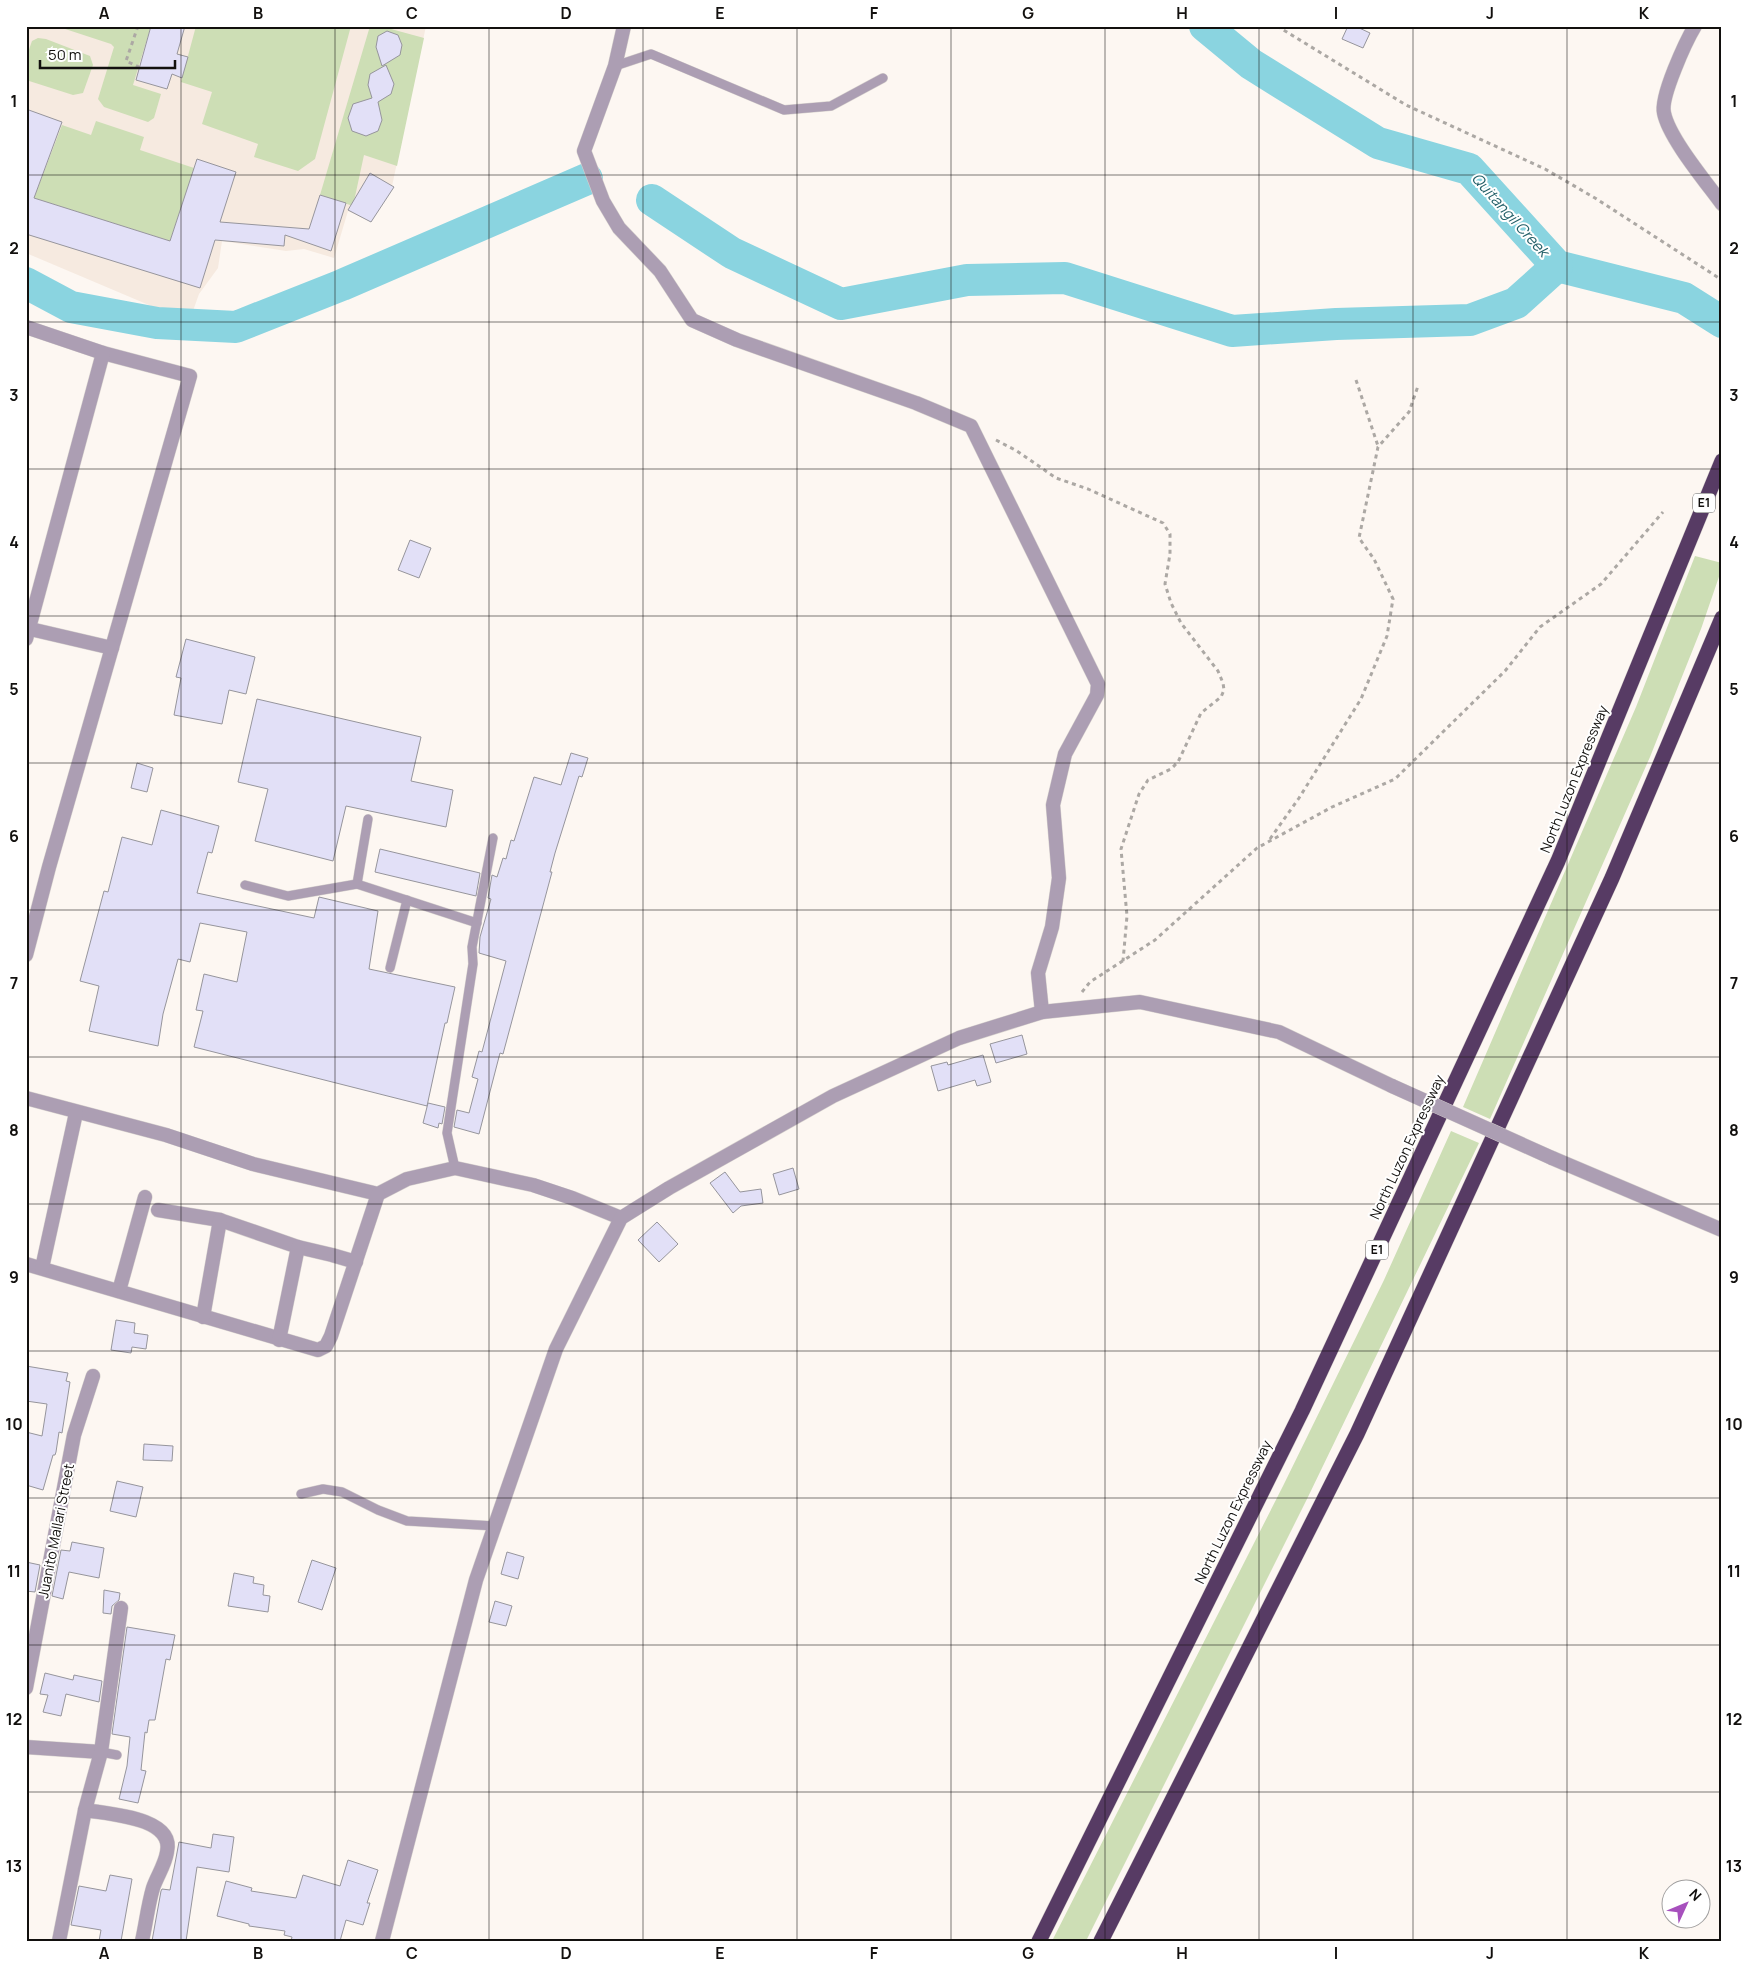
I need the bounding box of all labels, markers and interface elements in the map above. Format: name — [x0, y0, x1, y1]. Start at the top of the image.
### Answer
text: A — [99, 2, 110, 24]
text: B — [253, 2, 263, 24]
text: C — [406, 2, 418, 24]
text: D — [560, 2, 572, 24]
text: E — [715, 2, 725, 24]
text: F — [870, 2, 879, 24]
text: G — [1022, 2, 1034, 24]
text: H — [1176, 2, 1188, 24]
text: I — [1334, 2, 1338, 24]
text: J — [1486, 2, 1494, 24]
text: K — [1639, 2, 1650, 24]
scale bar — [40, 38, 175, 70]
text: 50 m — [48, 44, 82, 65]
text: 1 — [10, 90, 18, 112]
text: 1 — [1730, 90, 1738, 112]
water label: Quitangil Creek — [1467, 168, 1555, 263]
text: 2 — [9, 237, 19, 259]
text: 2 — [1729, 237, 1739, 259]
text: 3 — [9, 384, 19, 406]
text: 3 — [1729, 384, 1739, 406]
road number: E1 — [1693, 493, 1715, 512]
text: 4 — [9, 531, 19, 553]
text: 4 — [1729, 531, 1739, 553]
text: 5 — [9, 678, 19, 700]
text: 5 — [1729, 678, 1739, 700]
street label: North Luzon Expressway — [1535, 702, 1612, 855]
text: 6 — [9, 825, 19, 847]
text: 6 — [1729, 825, 1739, 847]
text: 7 — [10, 972, 18, 994]
text: 7 — [1730, 972, 1738, 994]
street label: North Luzon Expressway — [1365, 1071, 1449, 1222]
text: 8 — [9, 1119, 19, 1141]
text: 8 — [1729, 1119, 1739, 1141]
road number: E1 — [1366, 1240, 1388, 1260]
text: 9 — [9, 1266, 19, 1288]
text: 9 — [1729, 1266, 1739, 1288]
text: 10 — [5, 1413, 23, 1435]
text: 10 — [1725, 1413, 1743, 1435]
street label: North Luzon Expressway — [1189, 1436, 1276, 1587]
street label: Juanito Mallari Street — [33, 1462, 78, 1600]
text: 11 — [7, 1560, 21, 1582]
text: 11 — [1727, 1560, 1741, 1582]
text: 12 — [6, 1708, 22, 1730]
text: 12 — [1726, 1708, 1742, 1730]
text: 13 — [6, 1855, 22, 1877]
text: 13 — [1726, 1855, 1742, 1877]
north arrow — [1660, 1880, 1710, 1930]
text: N — [1685, 1884, 1706, 1905]
text: A — [99, 1942, 110, 1964]
text: B — [253, 1942, 263, 1964]
text: C — [406, 1942, 418, 1964]
text: D — [560, 1942, 572, 1964]
text: E — [715, 1942, 725, 1964]
text: F — [870, 1942, 879, 1964]
text: G — [1022, 1942, 1034, 1964]
text: H — [1176, 1942, 1188, 1964]
text: I — [1334, 1942, 1338, 1964]
text: J — [1486, 1942, 1494, 1964]
text: K — [1639, 1942, 1650, 1964]

